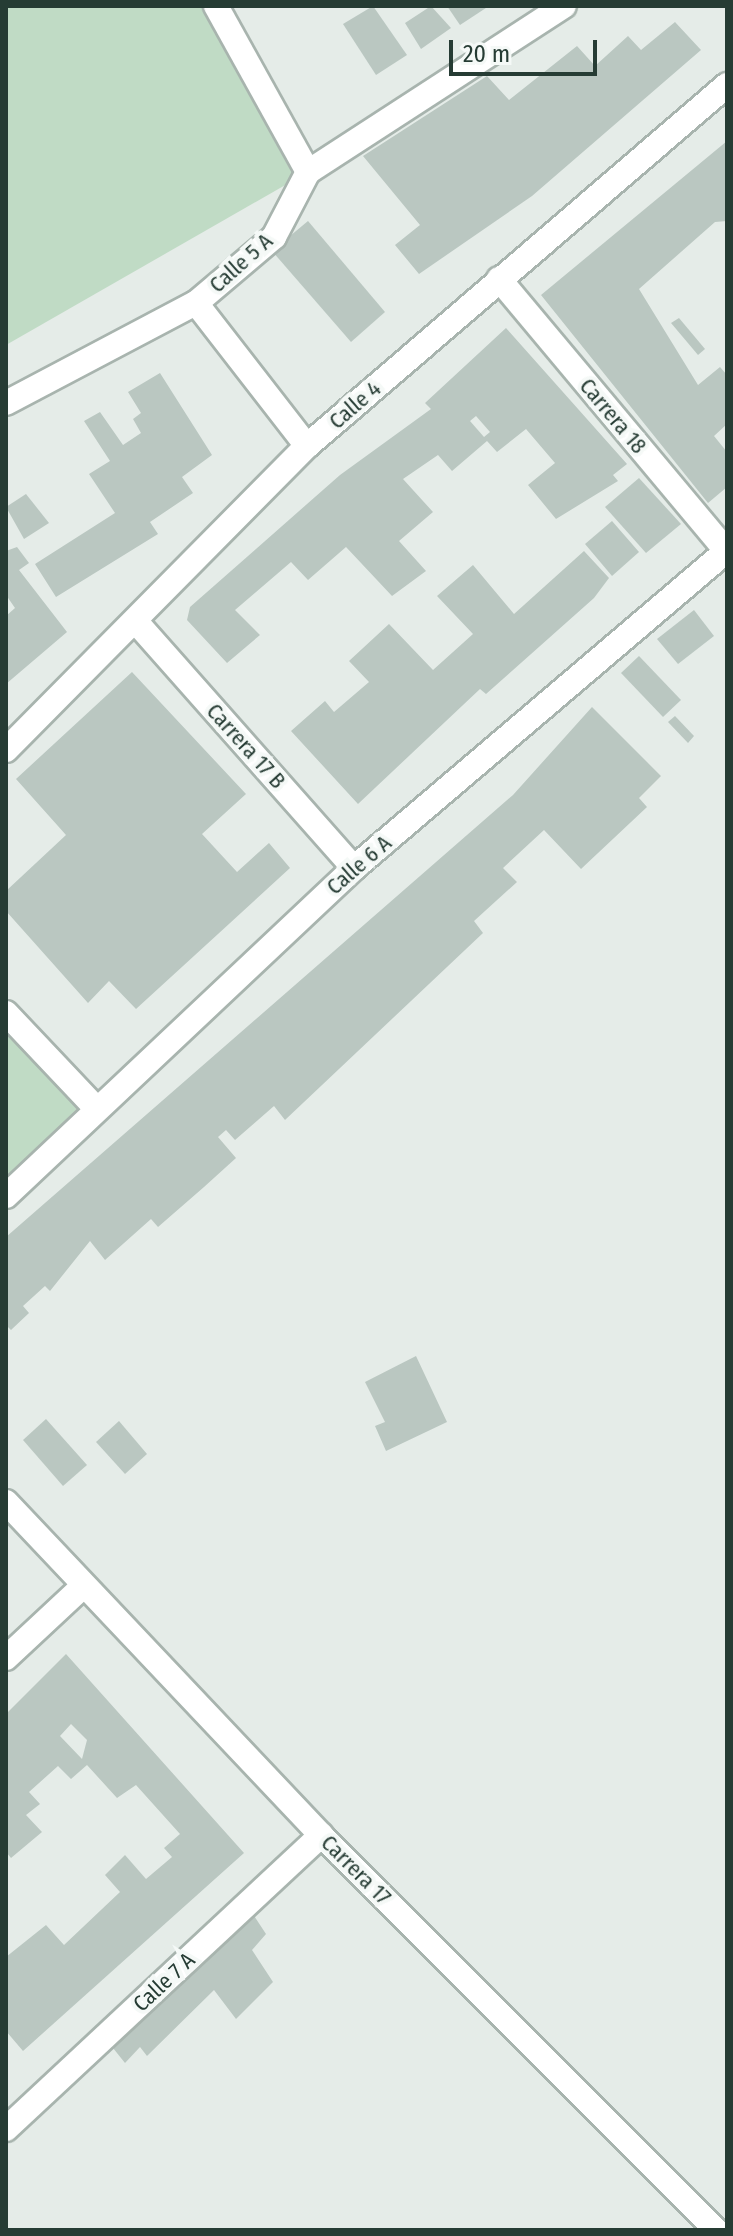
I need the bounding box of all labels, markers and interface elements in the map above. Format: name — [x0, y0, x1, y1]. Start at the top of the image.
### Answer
scale bar — [453, 24, 601, 74]
text: 20 m — [463, 40, 510, 68]
street label: Calle 5 A — [204, 228, 278, 298]
street label: Carrera 18 — [574, 373, 652, 459]
street label: Calle 4 — [324, 375, 386, 435]
street label: Carrera 17 B — [201, 698, 291, 794]
street label: Calle 6 A — [321, 830, 397, 900]
street label: Carrera 17 — [316, 1830, 396, 1910]
street label: Calle 7 A — [128, 1947, 200, 2017]

